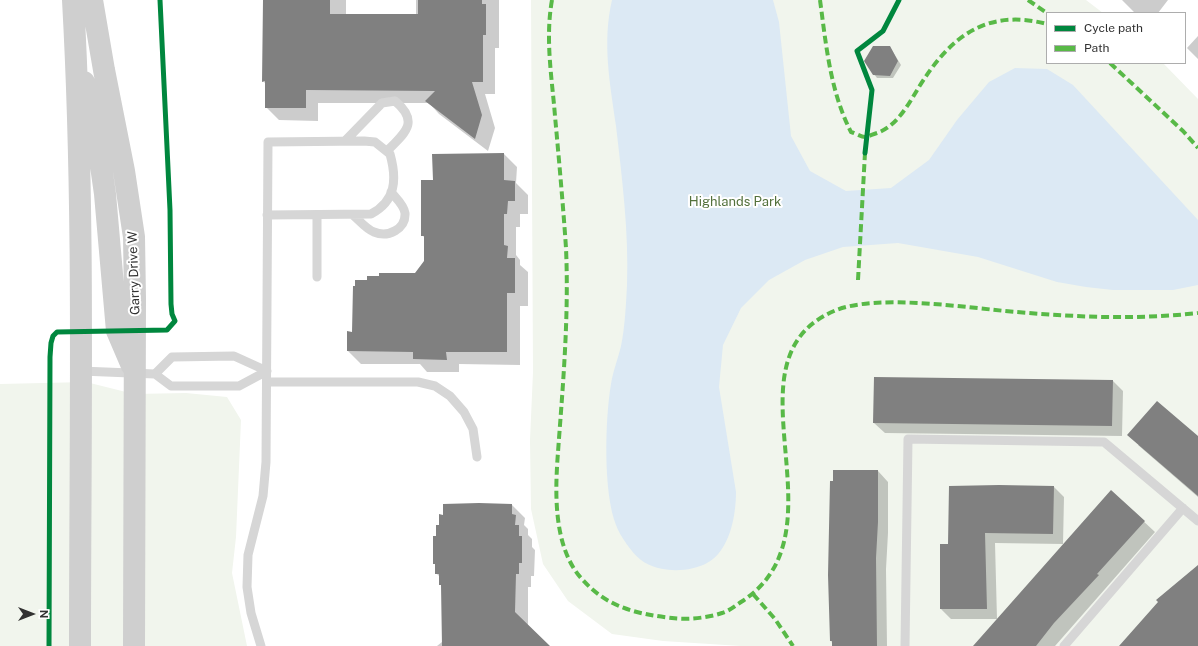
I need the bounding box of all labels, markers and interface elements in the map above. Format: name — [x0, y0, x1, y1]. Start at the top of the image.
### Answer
legend — [1046, 12, 1186, 64]
text: Cycle path — [1084, 21, 1143, 35]
text: Path — [1084, 41, 1110, 55]
park label: Highlands Park — [689, 194, 781, 210]
street label: Garry Drive W — [125, 231, 143, 315]
north arrow — [12, 594, 52, 634]
text: N — [38, 610, 50, 618]

